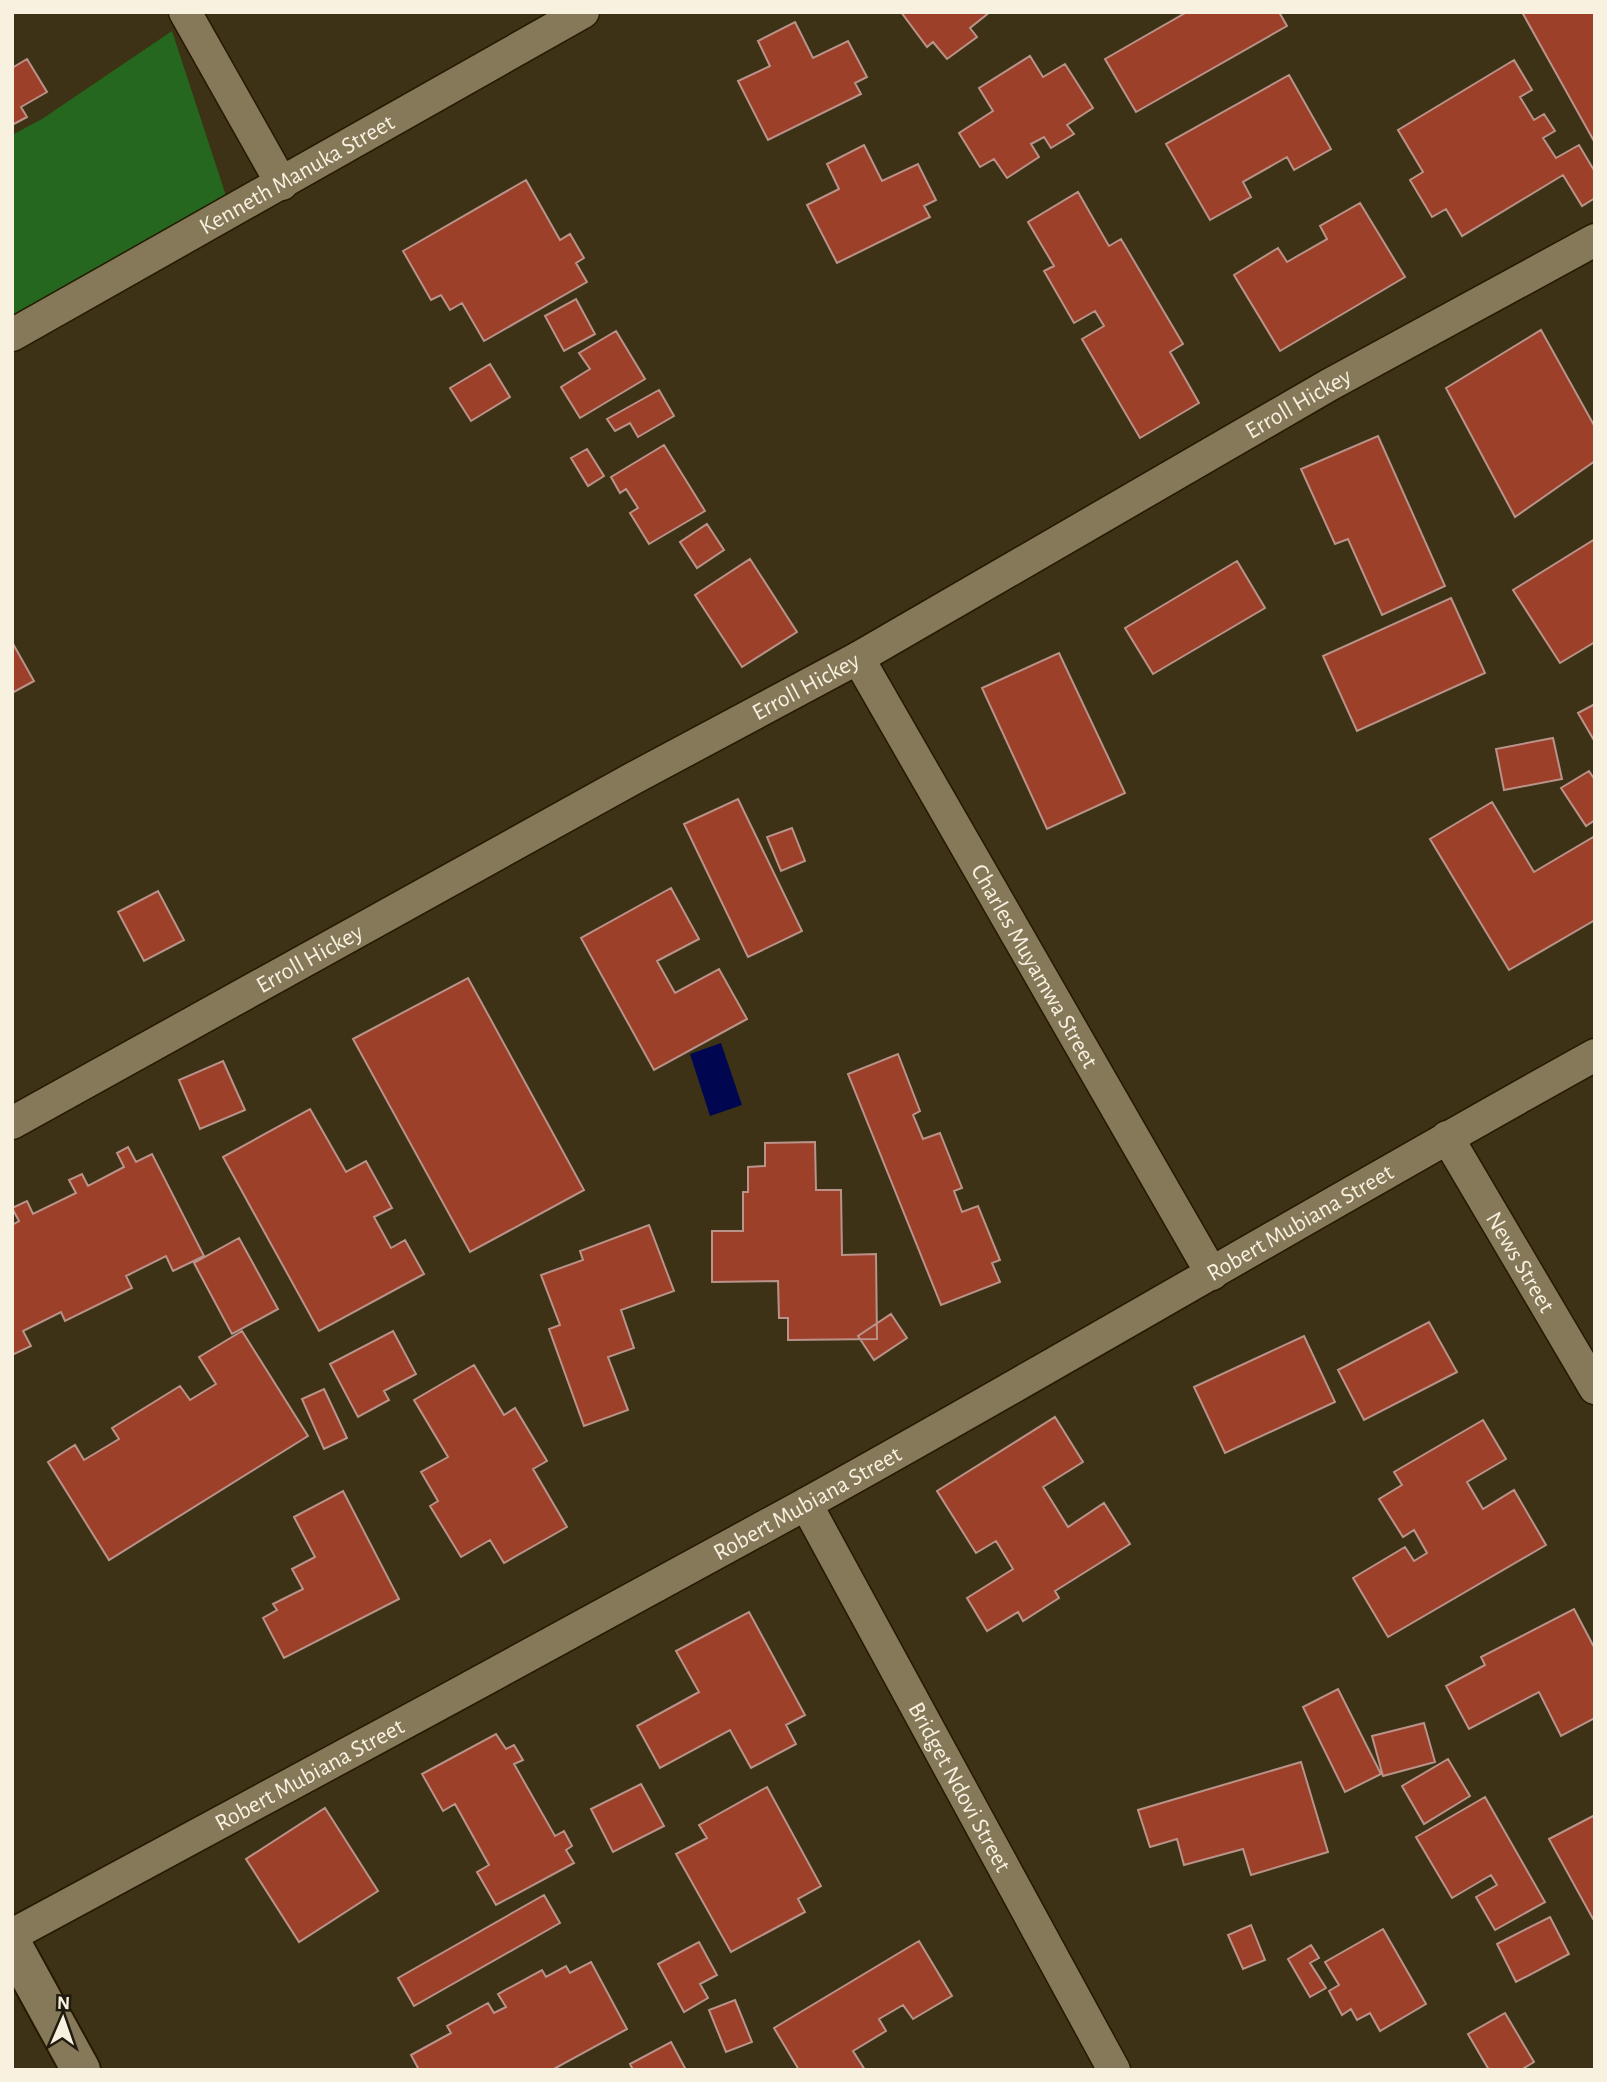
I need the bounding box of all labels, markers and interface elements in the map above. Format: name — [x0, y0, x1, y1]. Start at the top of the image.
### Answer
street label: Kenneth Manuka Street — [196, 110, 399, 239]
street label: Erroll Hickey — [1242, 364, 1356, 444]
street label: Erroll Hickey — [749, 649, 864, 725]
street label: Charles Muyamwa Street — [966, 860, 1102, 1073]
street label: Erroll Hickey — [252, 920, 367, 998]
street label: Robert Mubiana Street — [1203, 1160, 1398, 1286]
street label: News Street — [1481, 1208, 1559, 1317]
street label: Robert Mubiana Street — [710, 1442, 906, 1565]
street label: Bridget Ndovi Street — [903, 1698, 1015, 1877]
street label: Robert Mubiana Street — [211, 1714, 409, 1836]
north arrow — [28, 1984, 98, 2054]
text: N — [57, 1994, 70, 2013]

